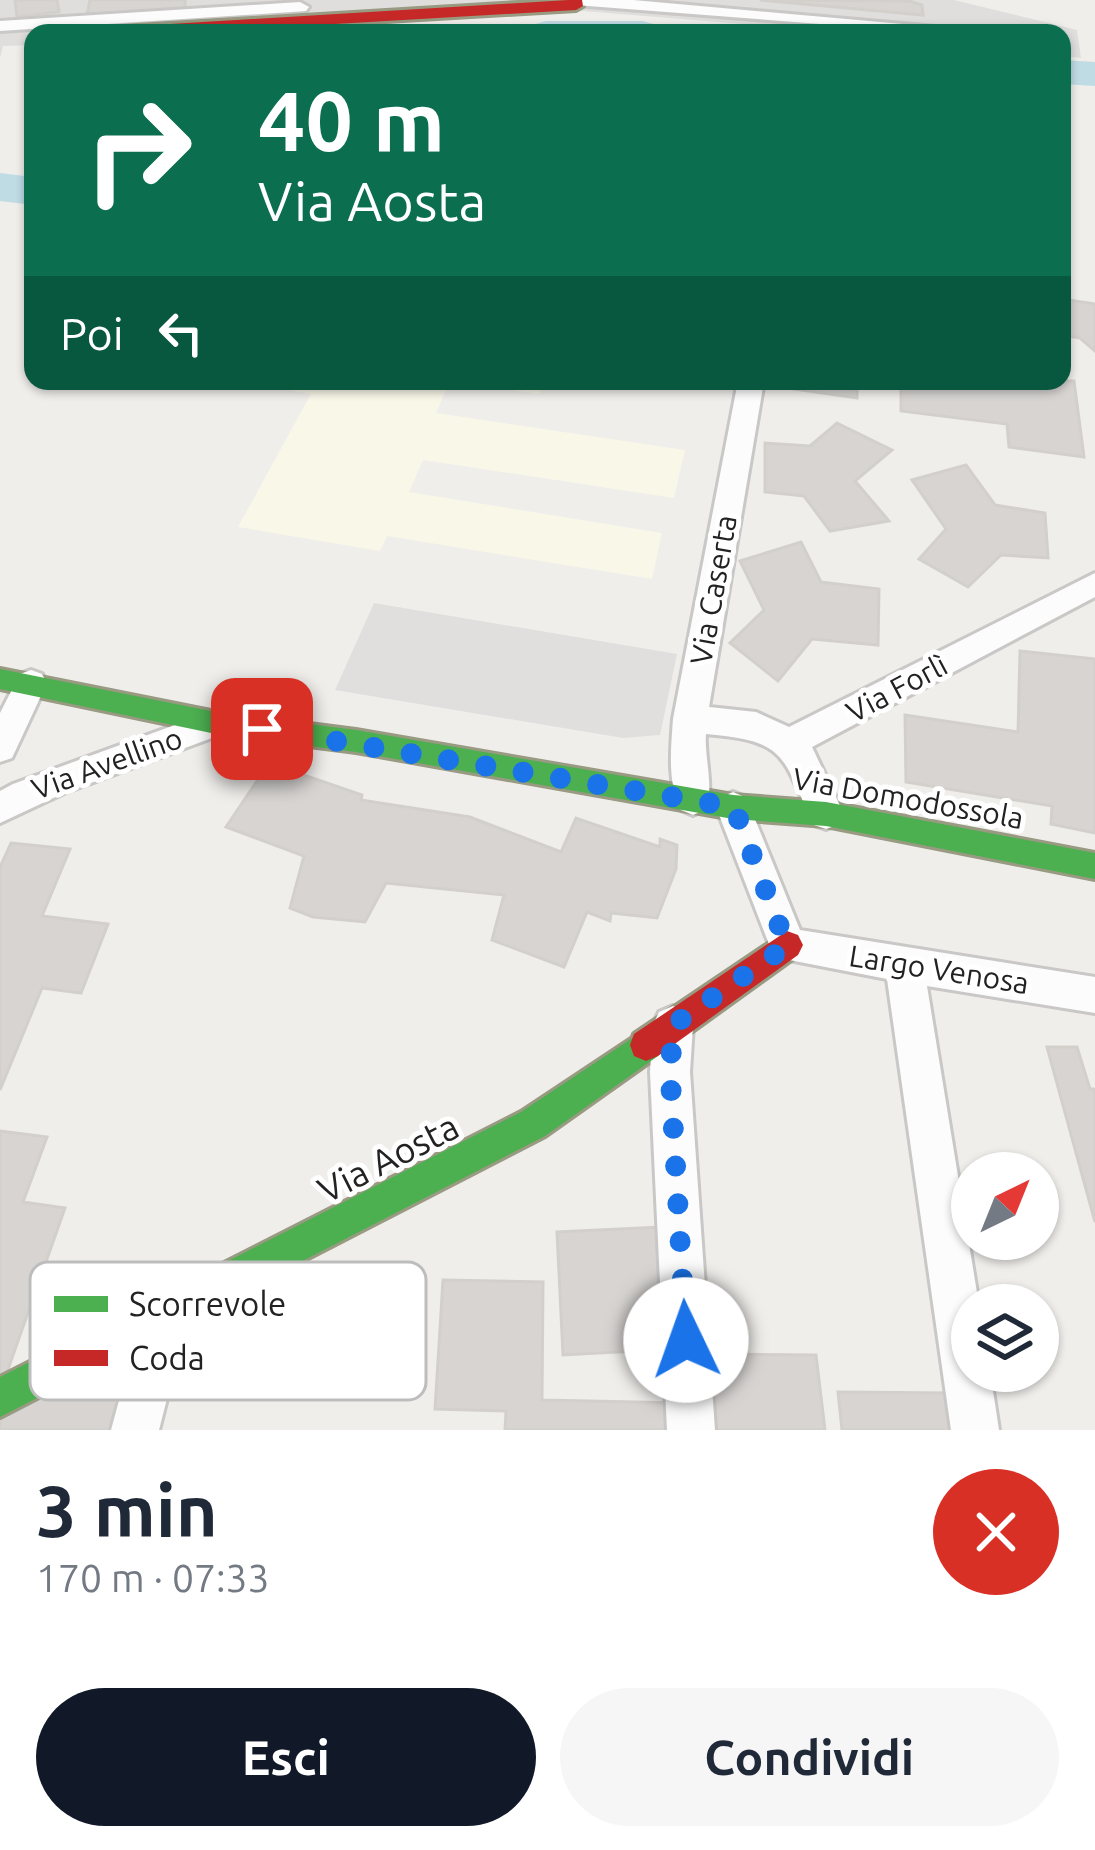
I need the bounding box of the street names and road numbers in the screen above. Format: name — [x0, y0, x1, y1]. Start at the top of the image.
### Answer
street label: Via Caserta — [683, 512, 743, 667]
street label: Via Forlì — [840, 647, 953, 729]
street label: Via Avellino — [27, 720, 186, 806]
street label: Via Domodossola — [790, 761, 1026, 835]
street label: Largo Venosa — [847, 938, 1031, 1000]
street label: Via Aosta — [311, 1105, 465, 1210]

